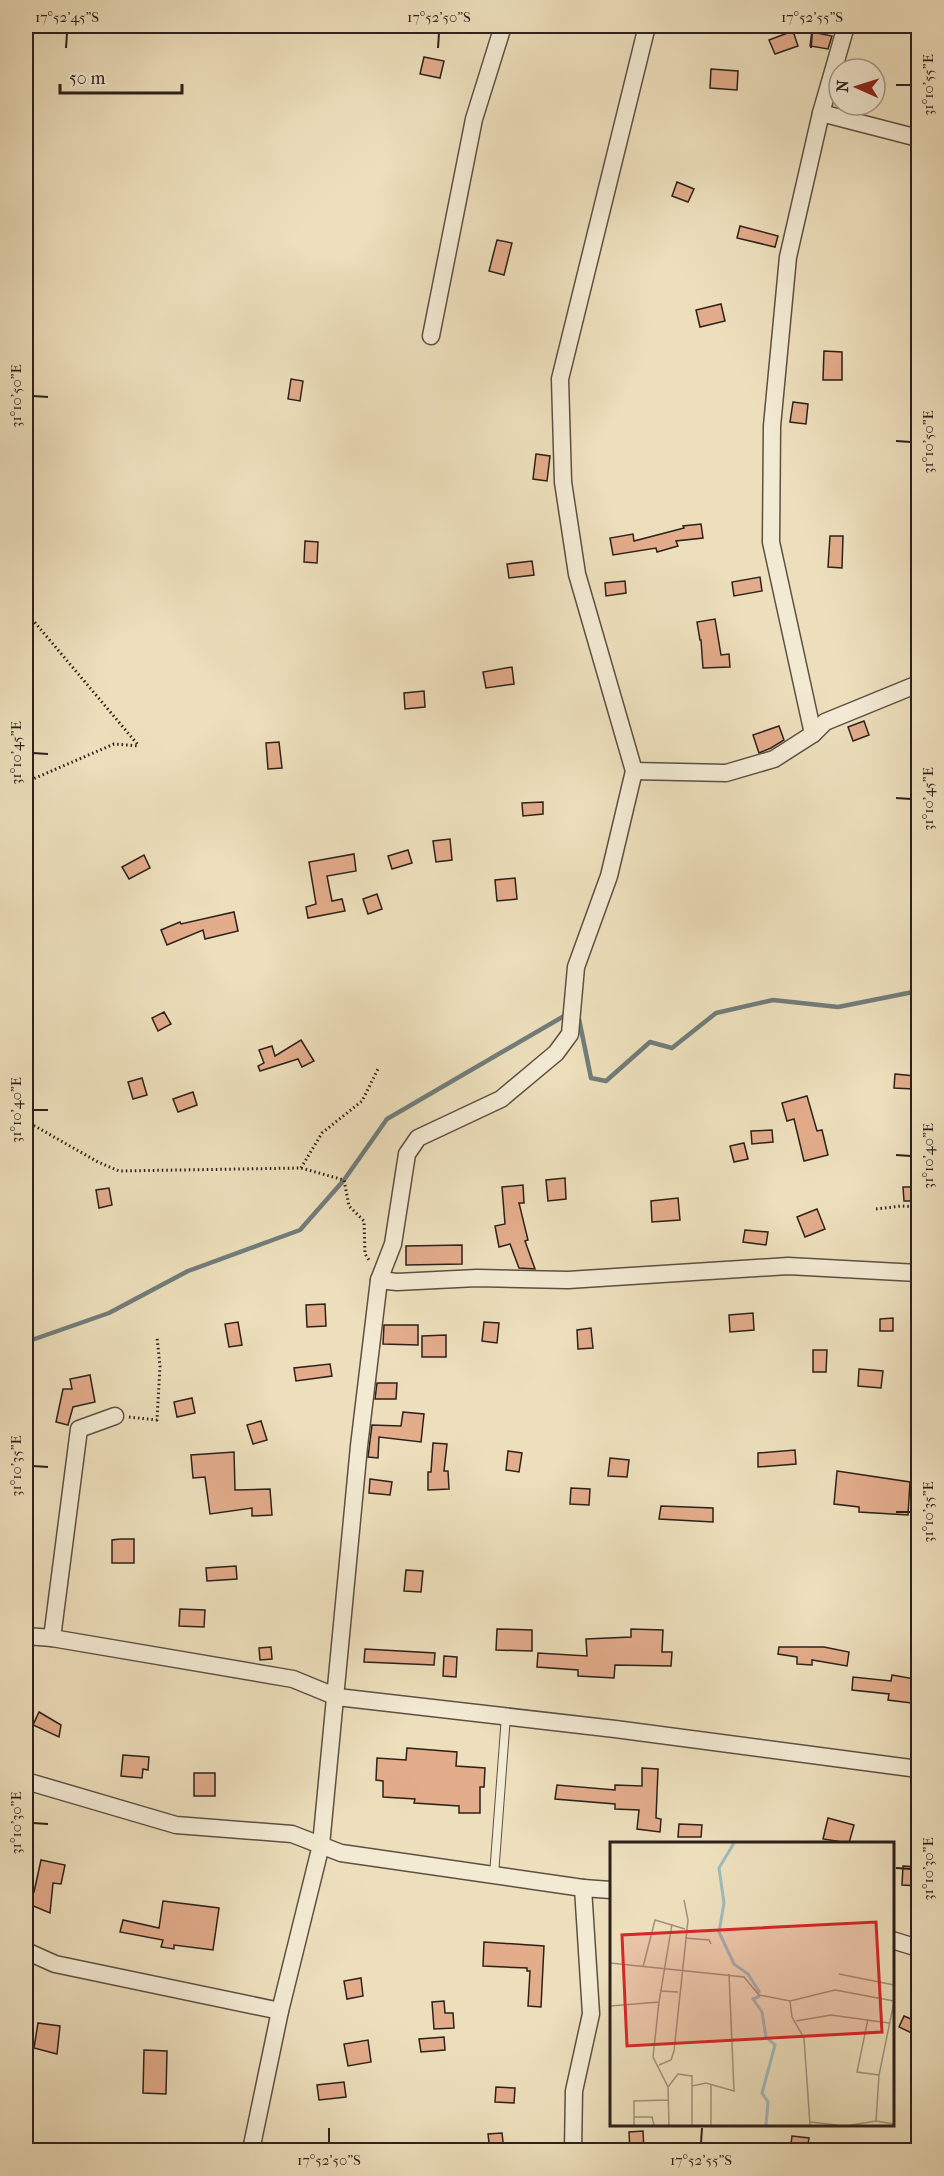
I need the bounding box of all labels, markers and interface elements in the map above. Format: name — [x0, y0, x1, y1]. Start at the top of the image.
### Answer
text: 17°52'45"S — [35, 8, 99, 26]
text: 17°52'50"S — [407, 8, 471, 26]
text: 17°52'55"S — [781, 8, 843, 26]
text: 31°10'55"E — [919, 54, 937, 116]
scale bar — [60, 57, 182, 95]
north arrow — [827, 57, 887, 117]
text: 50 m — [69, 68, 106, 89]
text: N — [833, 79, 852, 93]
text: 31°10'50"E — [7, 364, 25, 428]
text: 31°10'50"E — [919, 410, 937, 474]
text: 31°10'45"E — [7, 721, 25, 785]
text: 31°10'45"E — [919, 767, 937, 831]
text: 31°10'40"E — [7, 1077, 25, 1143]
text: 31°10'40"E — [919, 1123, 937, 1189]
text: 31°10'35"E — [7, 1435, 25, 1497]
text: 31°10'35"E — [919, 1481, 937, 1543]
text: 31°10'30"E — [7, 1791, 25, 1855]
text: 31°10'30"E — [919, 1837, 937, 1901]
inset map — [610, 1842, 893, 2125]
text: 17°52'50"S — [297, 2151, 361, 2169]
text: 17°52'55"S — [670, 2151, 732, 2169]

